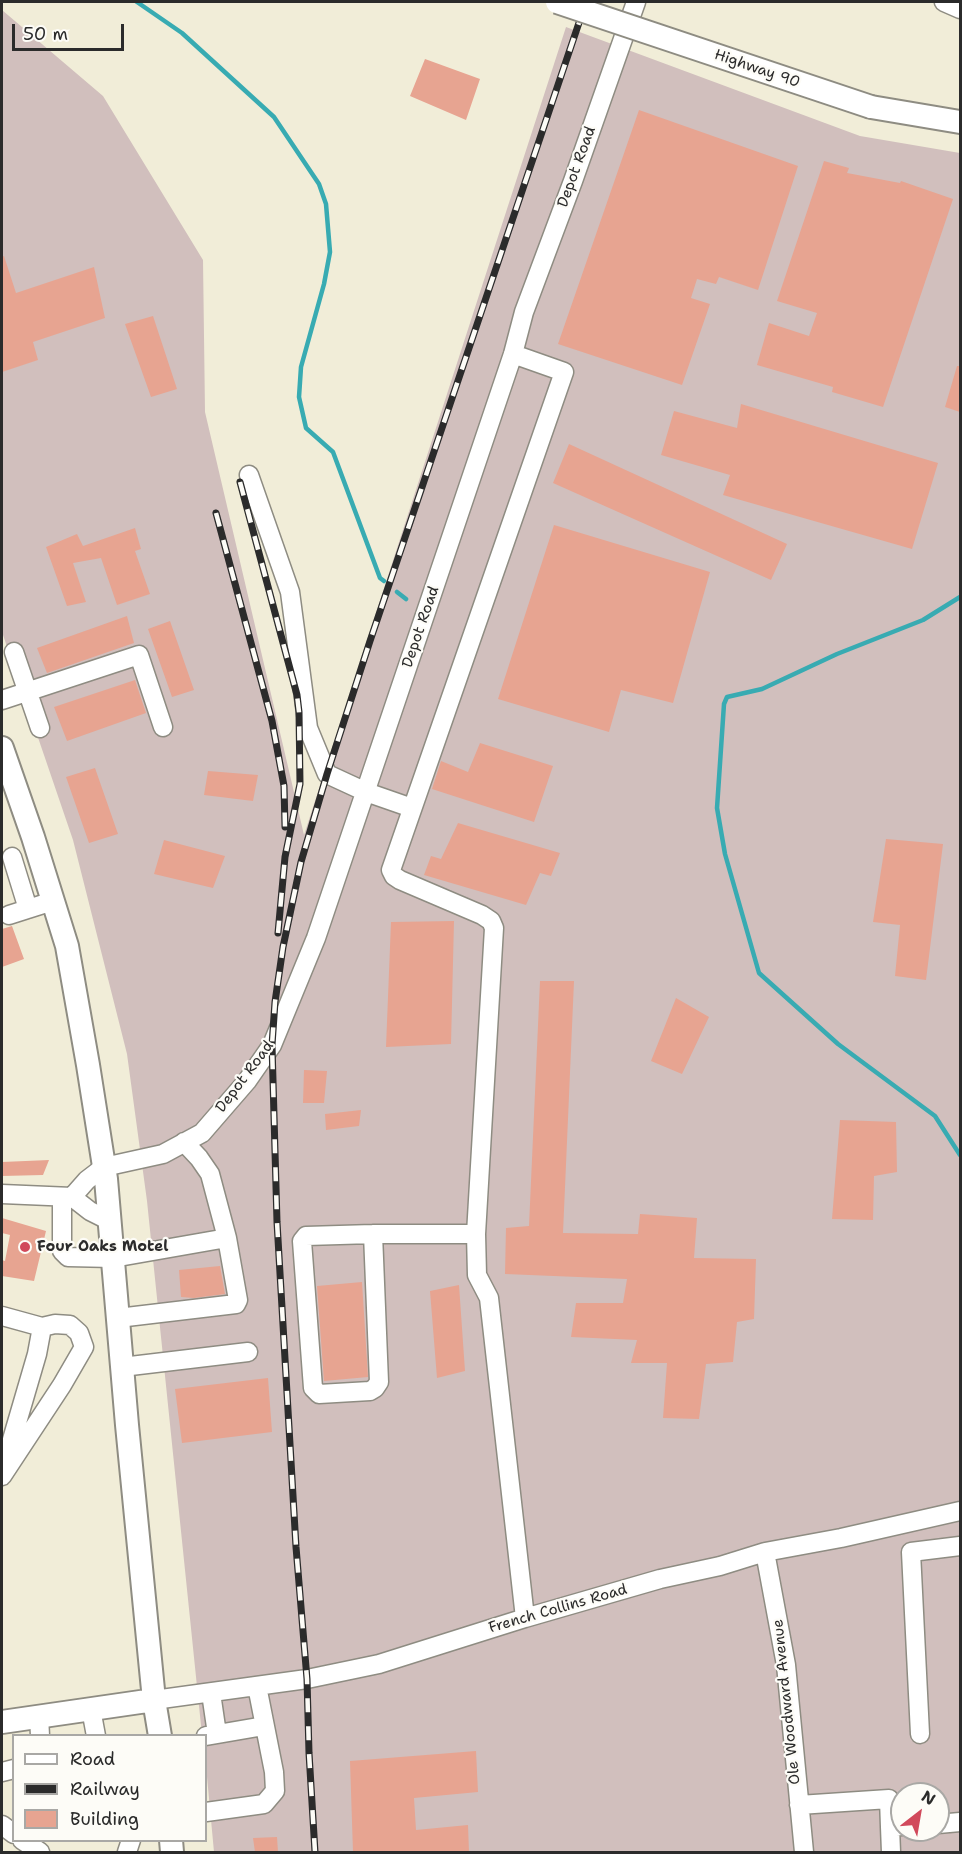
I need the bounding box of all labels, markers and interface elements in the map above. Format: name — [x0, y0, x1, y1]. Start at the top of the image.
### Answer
scale bar — [15, 12, 128, 50]
text: 50 m — [23, 22, 68, 46]
street label: Highway 90 — [712, 46, 802, 92]
street label: Depot Road — [554, 124, 600, 210]
street label: Depot Road — [399, 584, 443, 670]
street label: Depot Road — [212, 1038, 278, 1116]
place label: Four Oaks Motel — [37, 1238, 168, 1256]
marker: Four Oaks Motel — [18, 1240, 32, 1254]
street label: French Collins Road — [487, 1581, 629, 1637]
street label: Ole Woodward Avenue — [769, 1618, 805, 1786]
legend — [12, 1734, 207, 1842]
text: Road — [70, 1747, 115, 1771]
text: Railway — [70, 1777, 140, 1801]
north arrow — [890, 1782, 950, 1842]
text: N — [918, 1786, 939, 1810]
text: Building — [70, 1807, 139, 1831]

